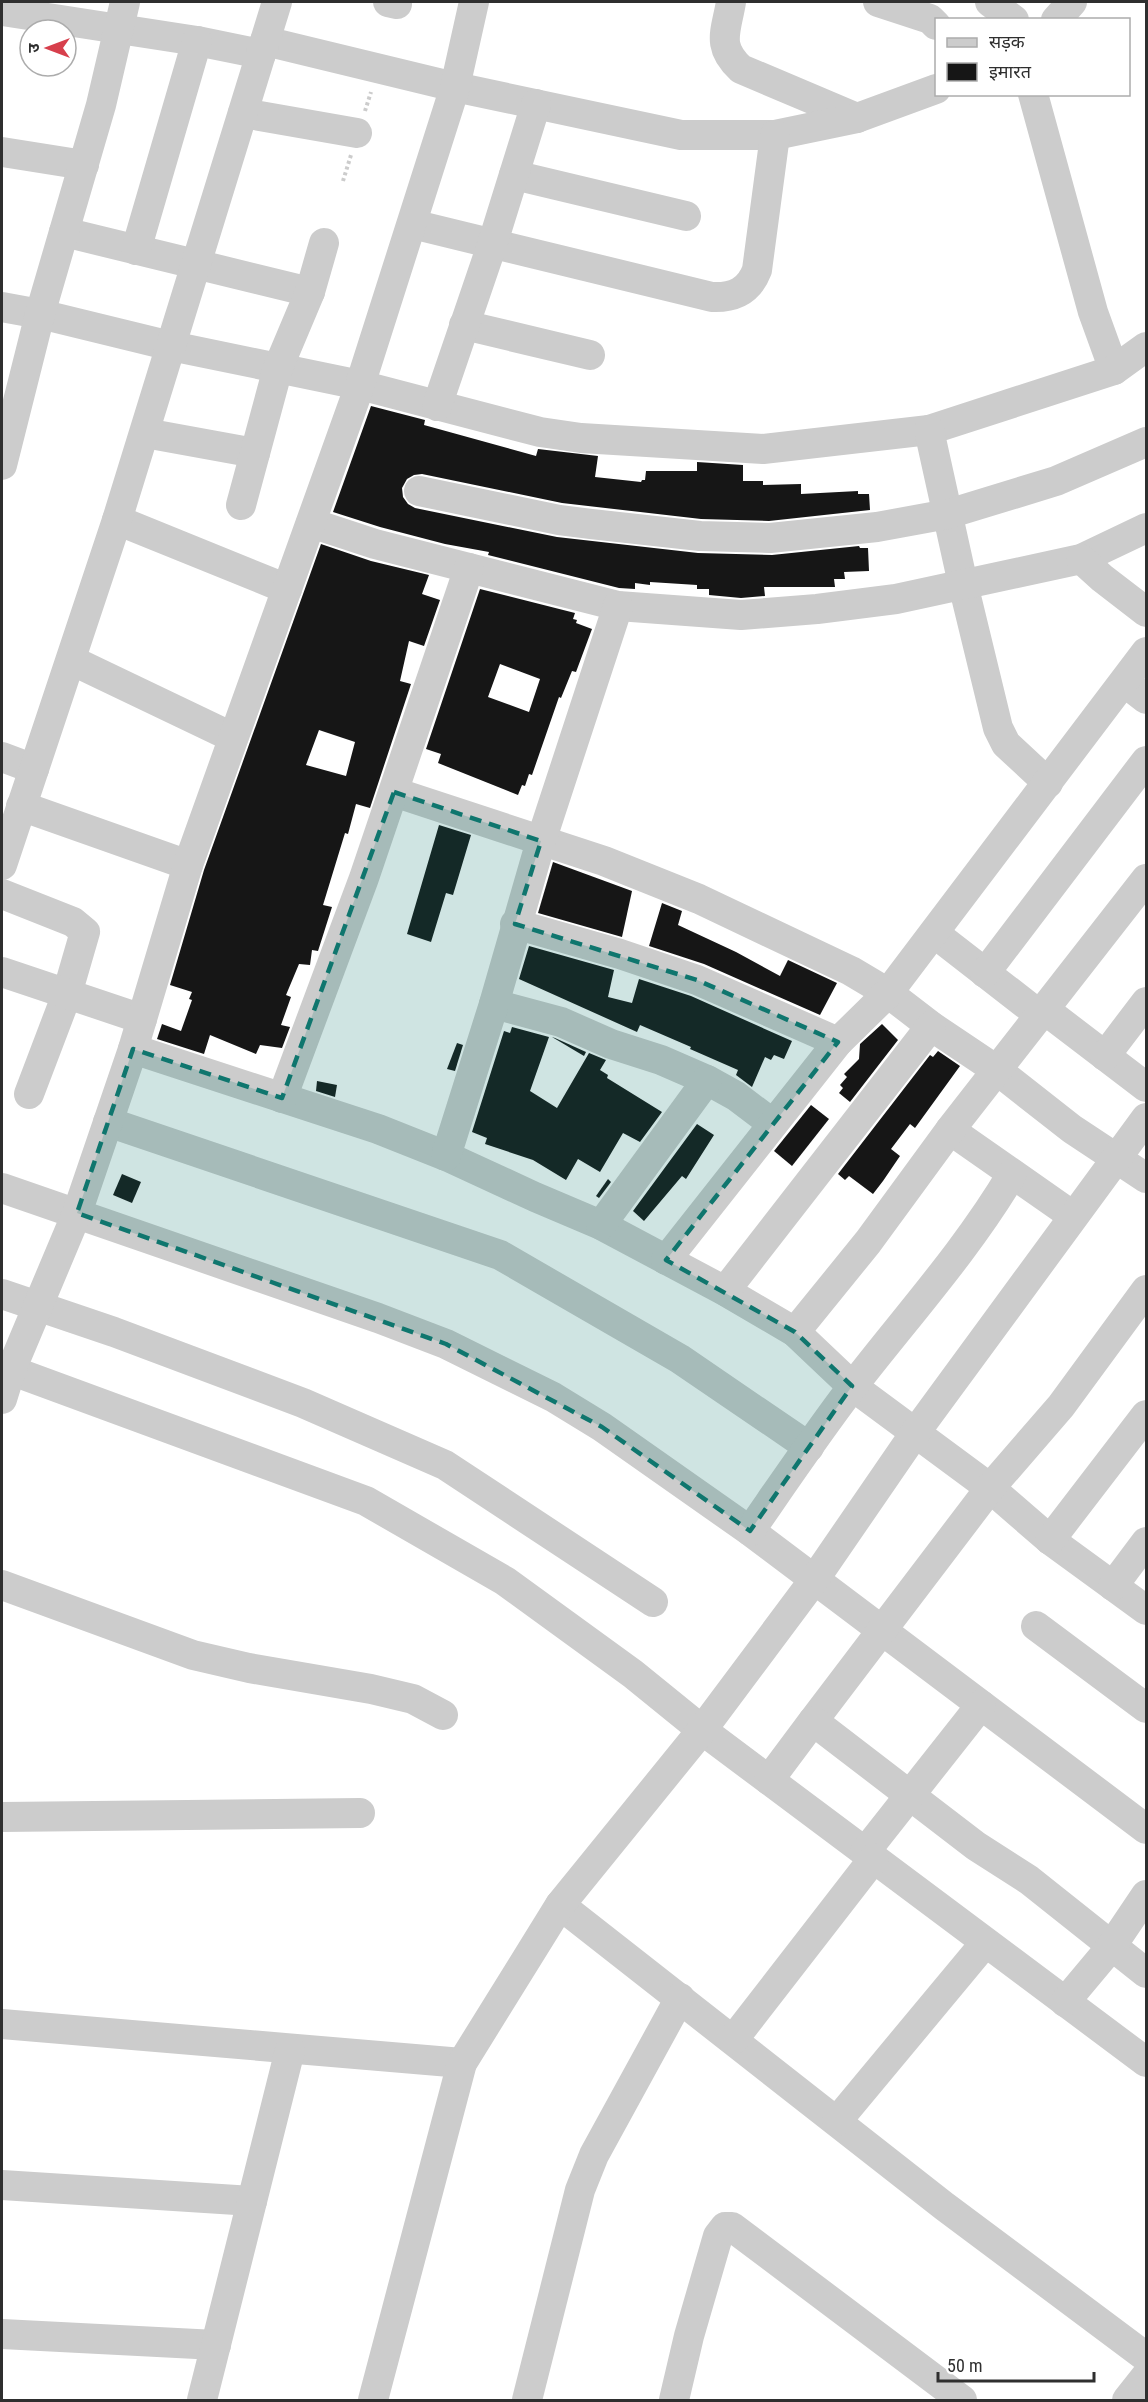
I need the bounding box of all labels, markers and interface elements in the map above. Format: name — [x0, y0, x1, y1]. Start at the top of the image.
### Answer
north arrow — [18, 18, 78, 78]
legend — [935, 18, 1130, 96]
text: सड़क — [989, 31, 1026, 52]
text: उ — [24, 43, 43, 53]
text: इमारत — [989, 61, 1032, 82]
scale bar — [938, 2345, 1094, 2383]
text: 50 m — [947, 2355, 982, 2376]

